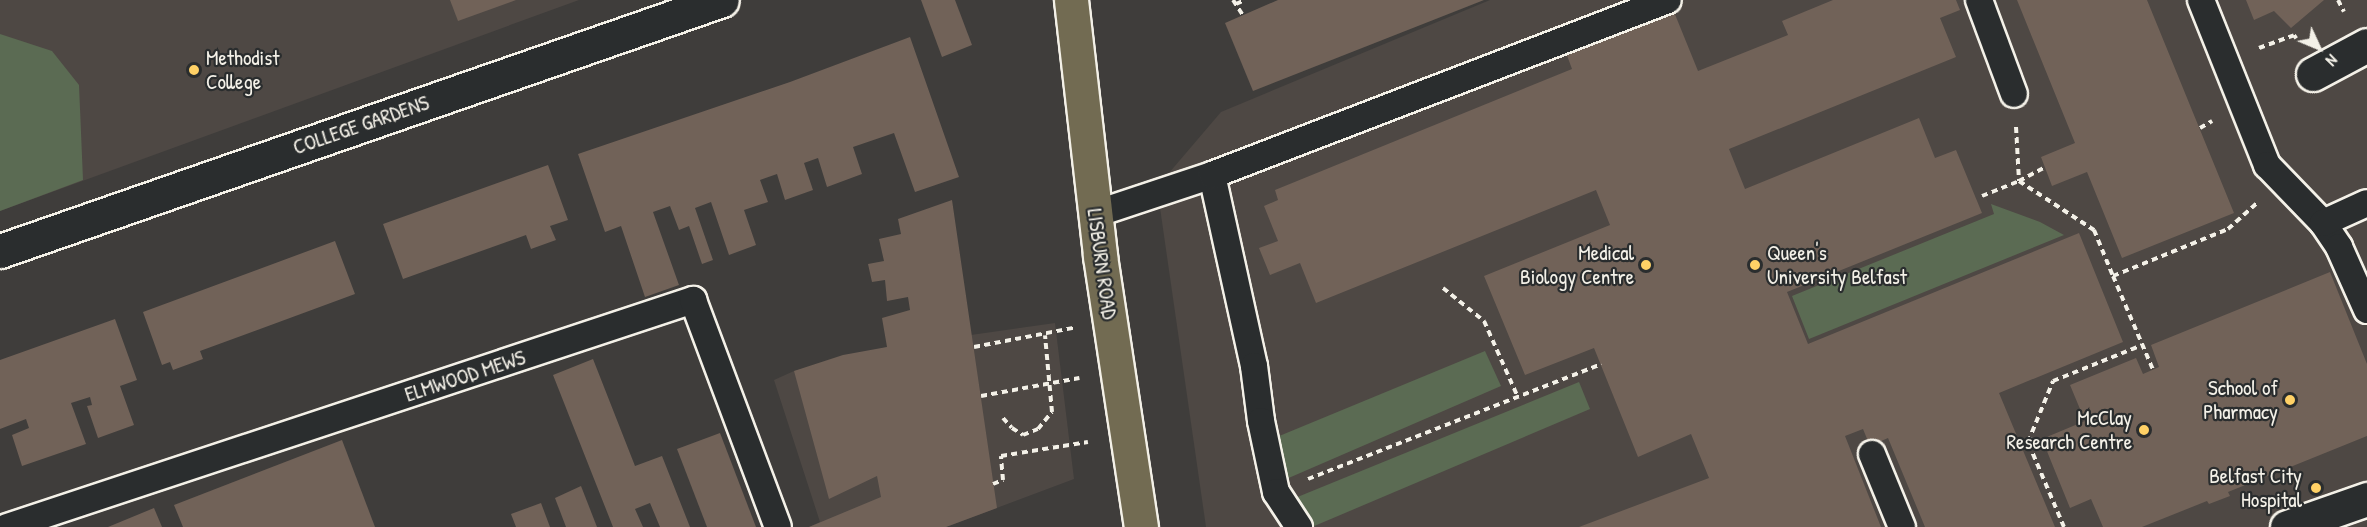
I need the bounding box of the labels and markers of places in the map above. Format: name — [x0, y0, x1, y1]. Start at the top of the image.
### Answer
place label: Methodist College — [206, 45, 280, 95]
marker: Methodist College — [187, 63, 201, 77]
place label: Medical Biology Centre — [1520, 240, 1634, 290]
place label: Queen's University Belfast — [1767, 240, 1907, 290]
marker: Medical Biology Centre — [1639, 258, 1653, 272]
marker: Queen's University Belfast — [1748, 258, 1762, 272]
place label: School of Pharmacy — [2203, 375, 2278, 425]
marker: School of Pharmacy — [2283, 393, 2297, 407]
place label: McClay Research Centre — [2007, 405, 2132, 455]
marker: McClay Research Centre — [2137, 423, 2151, 437]
place label: Belfast City Hospital — [2209, 463, 2302, 513]
marker: Belfast City Hospital — [2307, 479, 2325, 497]

